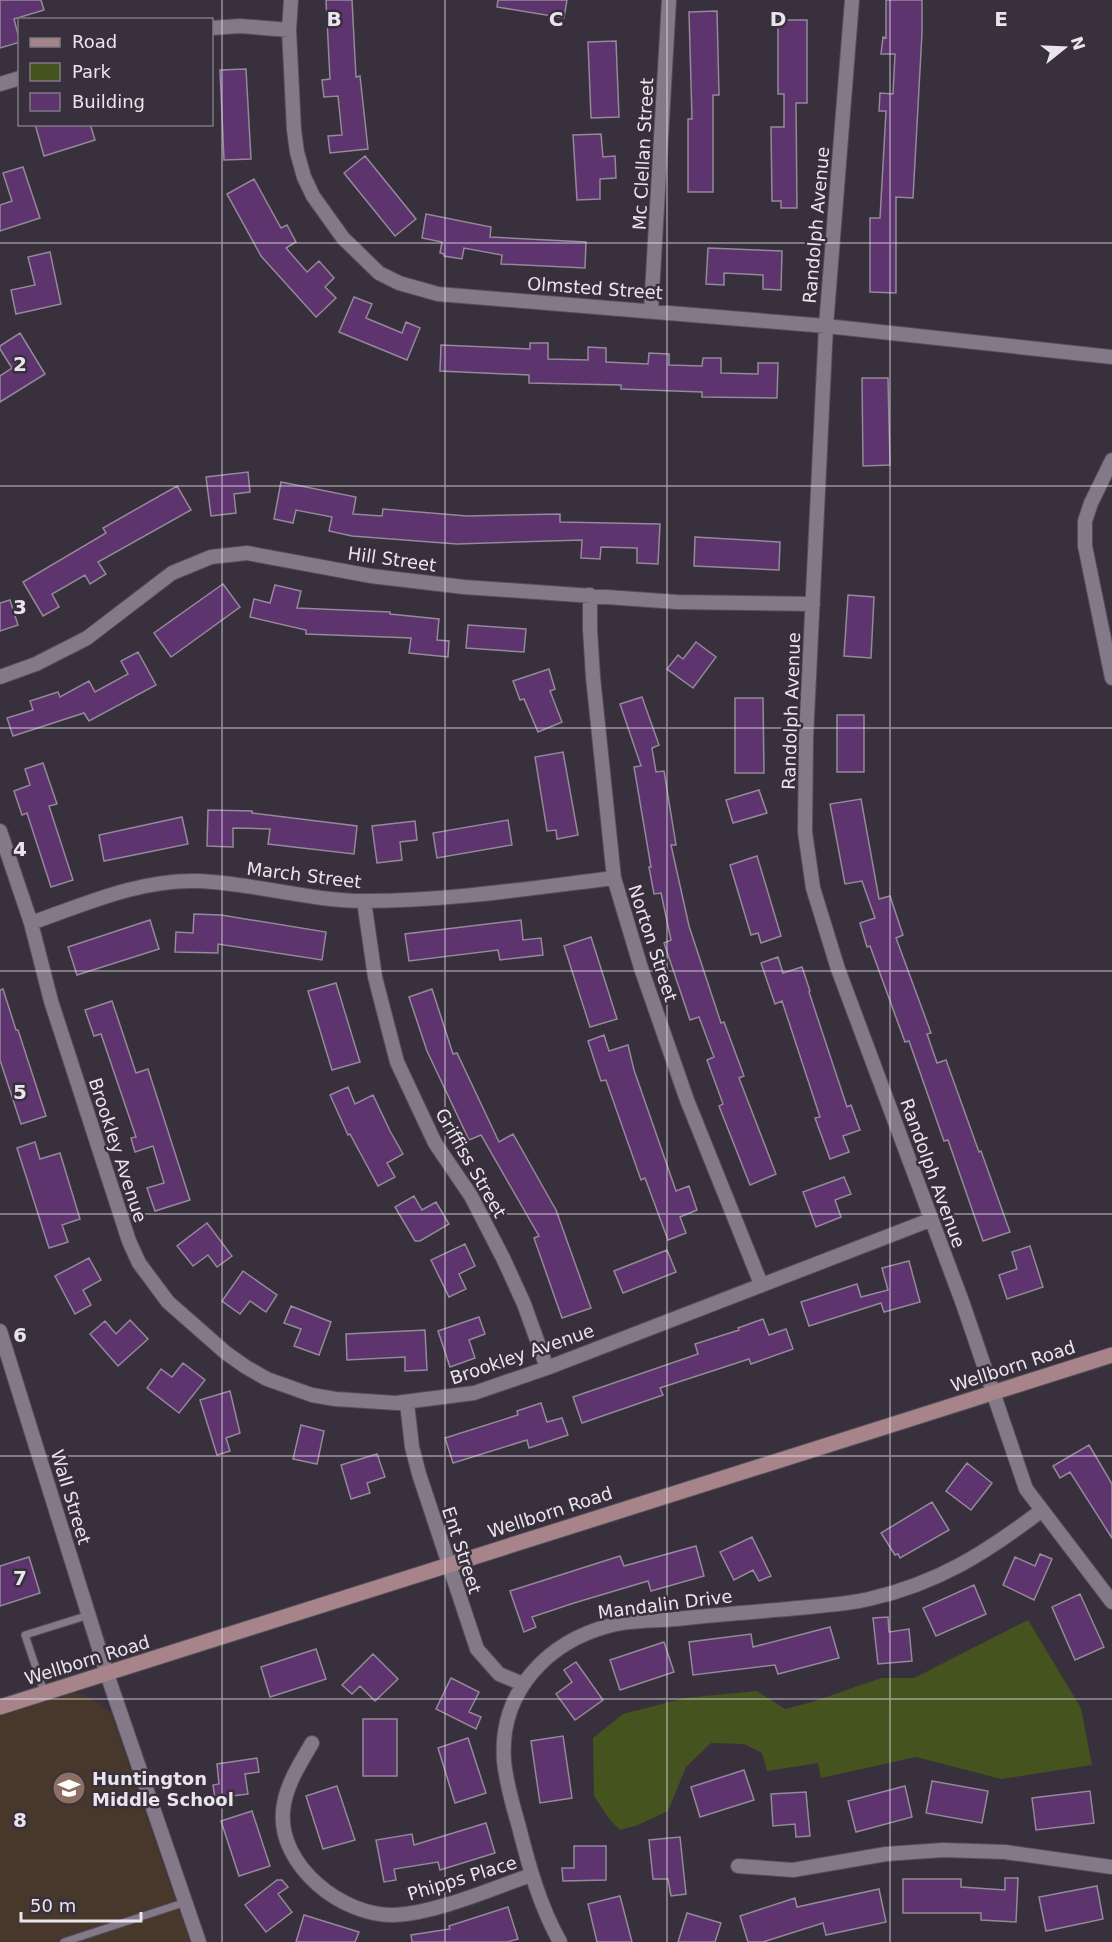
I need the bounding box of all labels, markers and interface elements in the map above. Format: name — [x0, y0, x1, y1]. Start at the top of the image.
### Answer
text: B — [326, 7, 342, 31]
text: C — [549, 7, 563, 31]
text: D — [770, 7, 786, 31]
text: E — [994, 7, 1008, 31]
legend — [18, 18, 213, 126]
north arrow — [1034, 18, 1094, 78]
text: Road — [72, 31, 117, 52]
text: N — [1067, 34, 1089, 53]
text: Park — [72, 61, 111, 82]
street label: Mc Clellan Street — [629, 77, 657, 231]
text: Building — [72, 91, 145, 112]
street label: Randolph Avenue — [799, 146, 833, 304]
street label: Olmsted Street — [526, 273, 664, 303]
text: 2 — [13, 352, 27, 376]
street label: Hill Street — [346, 542, 438, 576]
text: 3 — [13, 595, 27, 619]
street label: Randolph Avenue — [778, 632, 804, 790]
text: 4 — [13, 837, 27, 861]
street label: March Street — [246, 858, 362, 892]
street label: Norton Street — [624, 882, 682, 1004]
street label: Brookley Avenue — [85, 1075, 151, 1225]
text: 5 — [13, 1080, 27, 1104]
street label: Randolph Avenue — [896, 1095, 970, 1251]
street label: Griffiss Street — [431, 1105, 511, 1221]
street label: Brookley Avenue — [447, 1319, 597, 1389]
text: 6 — [13, 1323, 27, 1347]
street label: Wellborn Road — [948, 1336, 1078, 1396]
street label: Wall Street — [47, 1447, 95, 1547]
street label: Wellborn Road — [485, 1482, 615, 1542]
street label: Ent Street — [438, 1504, 486, 1596]
text: 7 — [13, 1566, 27, 1590]
street label: Mandalin Drive — [596, 1585, 734, 1623]
street label: Wellborn Road — [22, 1631, 152, 1689]
place label: Huntington Middle School — [92, 1768, 234, 1810]
school or university icon: Huntington Middle School — [51, 1770, 87, 1806]
text: 8 — [13, 1808, 27, 1832]
street label: Phipps Place — [405, 1851, 519, 1905]
scale bar — [21, 1885, 141, 1923]
text: 50 m — [30, 1895, 76, 1916]

